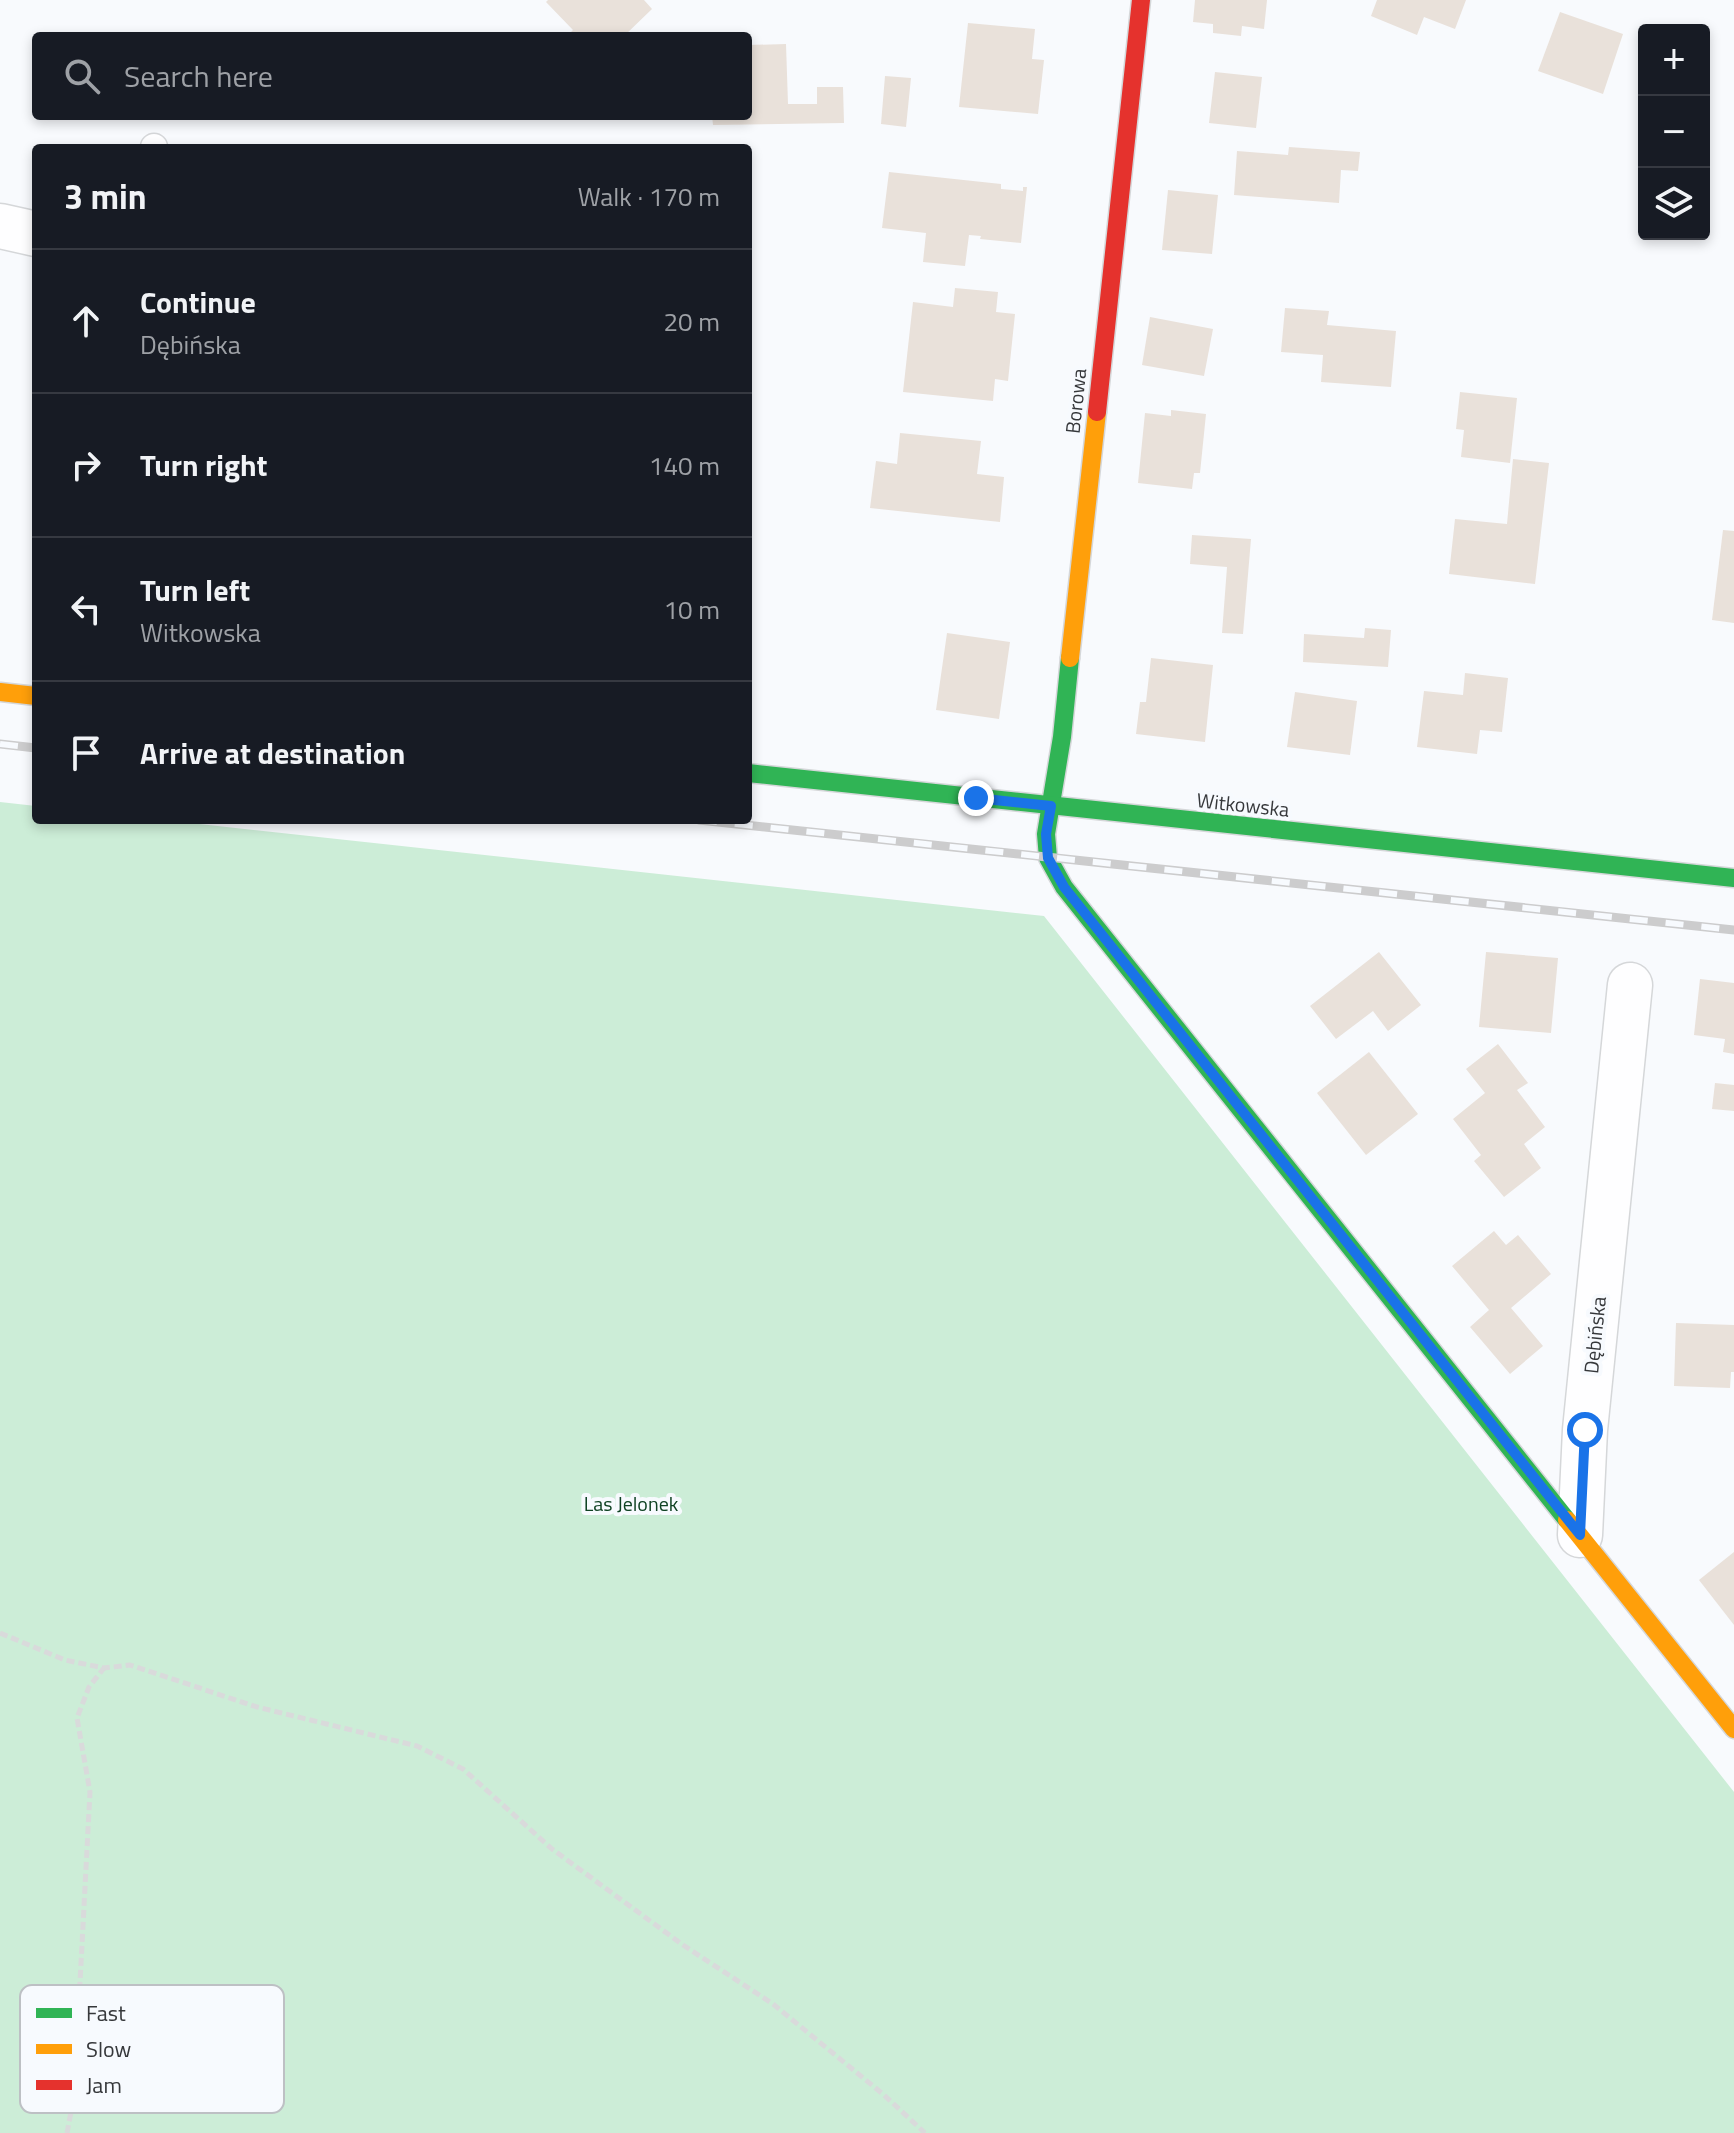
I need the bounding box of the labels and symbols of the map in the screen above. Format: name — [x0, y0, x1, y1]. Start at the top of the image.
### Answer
street label: Borowa — [1057, 367, 1094, 435]
route end — [958, 780, 994, 816]
street label: Witkowska — [1195, 784, 1291, 825]
street label: Dębińska — [1575, 1295, 1614, 1375]
route start — [1567, 1412, 1603, 1448]
park label: Las Jelonek — [584, 1488, 679, 1519]
legend — [20, 1985, 284, 2113]
text: Fast — [86, 1996, 126, 2030]
text: Slow — [86, 2032, 132, 2066]
text: Jam — [86, 2068, 122, 2102]

